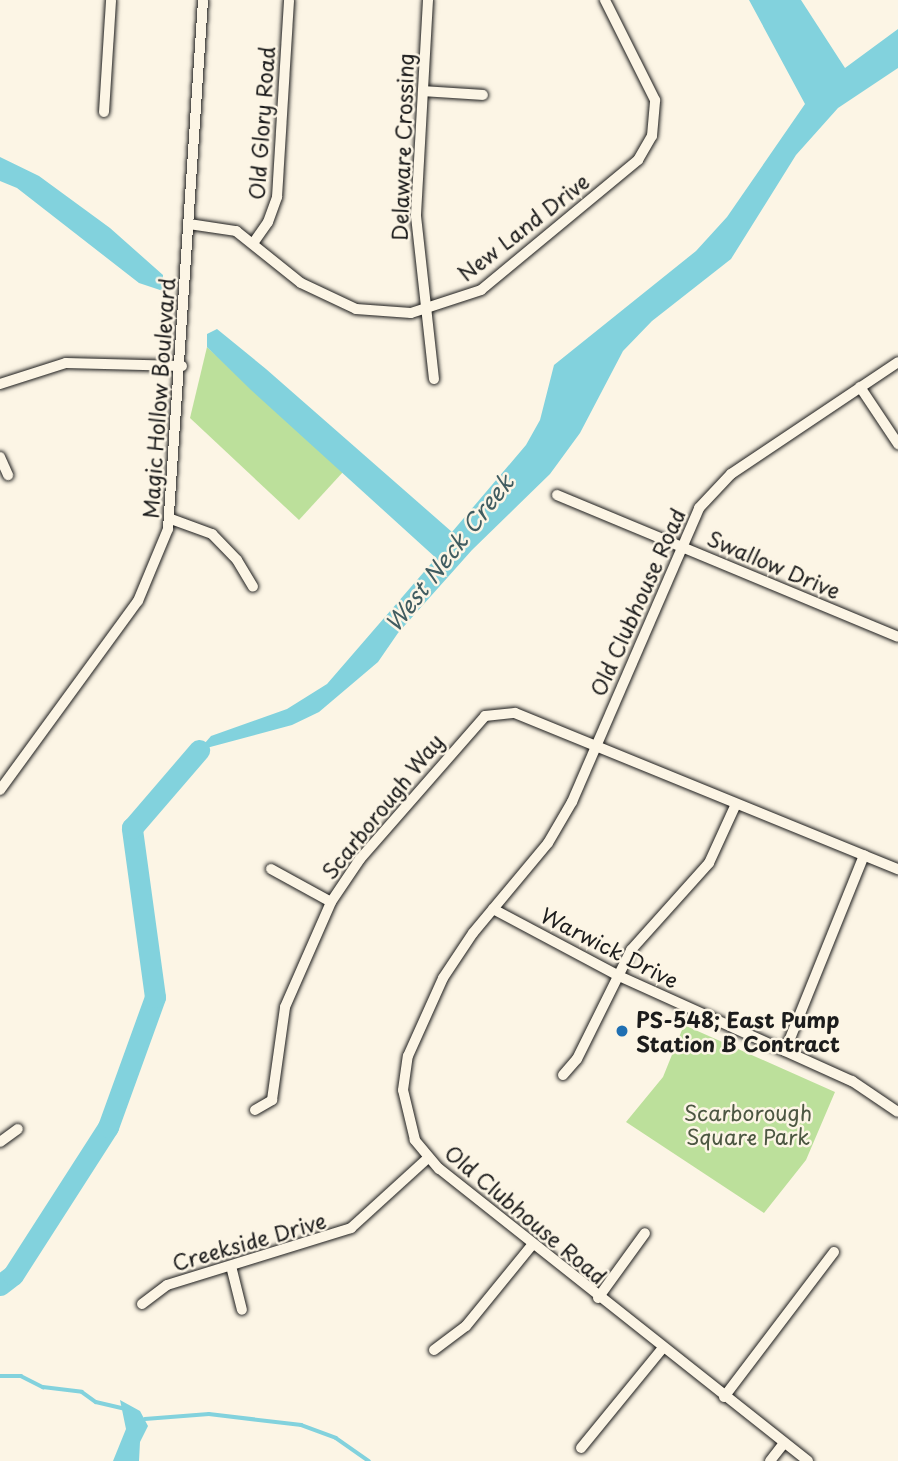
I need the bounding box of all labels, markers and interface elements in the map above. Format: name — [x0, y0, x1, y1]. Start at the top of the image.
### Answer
street label: Old Glory Road — [243, 45, 279, 201]
street label: Delaware Crossing — [386, 53, 418, 241]
street label: New Land Drive — [452, 167, 594, 287]
street label: Magic Hollow Boulevard — [137, 276, 179, 520]
water label: West Neck Creek — [379, 469, 519, 637]
street label: Old Clubhouse Road — [584, 503, 690, 701]
street label: Swallow Drive — [704, 525, 844, 603]
street label: Scarborough Way — [315, 728, 449, 884]
street label: Warwick Drive — [537, 902, 683, 992]
place label: PS-548; East Pump Station B Contract — [636, 1006, 841, 1056]
marker: PS-548; East Pump Station B Contract — [614, 1023, 630, 1039]
park label: Scarborough Square Park — [684, 1099, 812, 1149]
street label: Old Clubhouse Road — [439, 1138, 613, 1290]
street label: Creekside Drive — [169, 1207, 329, 1275]

